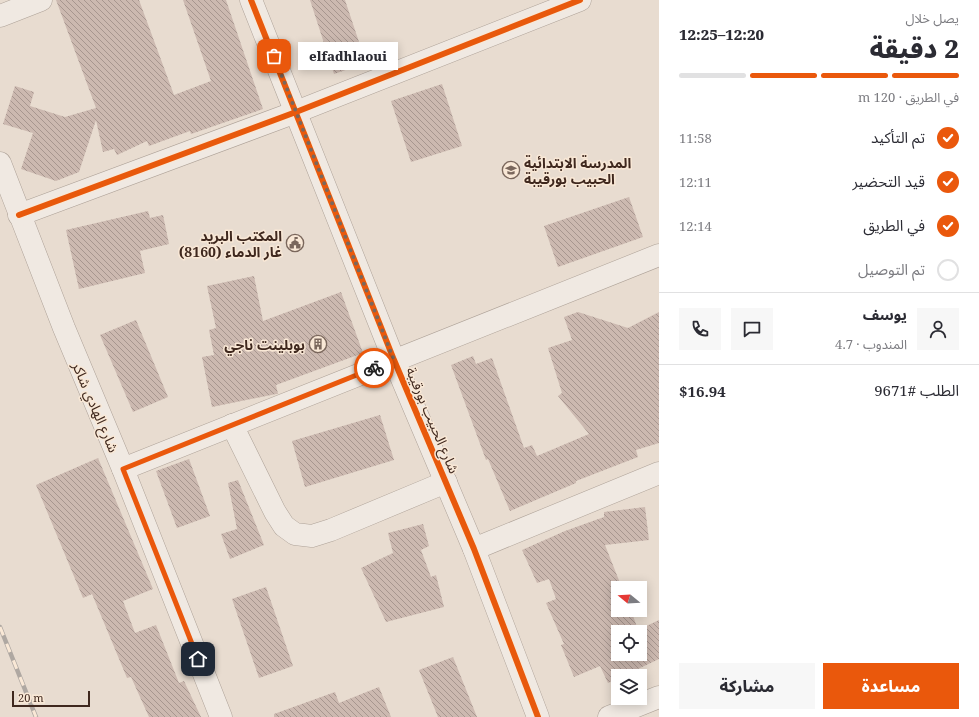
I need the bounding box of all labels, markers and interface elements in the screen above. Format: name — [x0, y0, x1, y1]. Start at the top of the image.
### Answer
text: يصل خلال — [905, 9, 959, 27]
text: 12:20–12:25 — [679, 24, 764, 44]
text: 2 دقيقة — [870, 30, 959, 66]
pin — [257, 39, 291, 73]
callout: elfadhlaoui — [298, 42, 398, 70]
icon: bag — [263, 45, 285, 67]
text: elfadhlaoui — [309, 47, 387, 65]
text: في الطريق · 120 m — [858, 88, 959, 106]
text: تم التأكيد — [871, 127, 925, 147]
icon: check — [937, 127, 959, 149]
text: 11:58 — [679, 129, 712, 147]
place label: المدرسة الابتدائية الحبيب بورقيبة — [524, 153, 632, 188]
school or university icon: المدرسة الابتدائية الحبيب بورقيبة — [501, 160, 521, 180]
text: قيد التحضير — [852, 171, 925, 191]
icon: check — [937, 171, 959, 193]
text: 12:11 — [679, 173, 712, 191]
text: في الطريق — [863, 215, 925, 235]
icon: check — [937, 215, 959, 237]
text: 12:14 — [679, 217, 712, 235]
place label: المكتب البريد غار الدماء (8160) — [179, 226, 282, 261]
public building icon: المكتب البريد غار الدماء (8160) — [285, 233, 305, 253]
text: تم التوصيل — [858, 259, 925, 279]
text: يوسف — [863, 304, 907, 324]
button: phone — [679, 308, 721, 350]
button: chat — [731, 308, 773, 350]
button: person — [917, 308, 959, 350]
building icon: بوبلينت ناجي — [308, 334, 328, 354]
place label: بوبلينت ناجي — [224, 335, 305, 356]
text: المندوب · 4.7 — [835, 335, 907, 353]
courier — [354, 348, 394, 388]
icon: bike — [363, 357, 385, 379]
street label: شارع الهادي شاكر — [66, 358, 124, 456]
street label: شارع الحبيب بورقيبة — [400, 364, 464, 477]
text: الطلب #9671 — [874, 380, 959, 400]
text: $16.94 — [679, 381, 726, 401]
north arrow — [611, 581, 647, 617]
map controls — [611, 581, 647, 705]
button: locate — [611, 625, 647, 661]
pin — [181, 642, 215, 676]
icon: home — [187, 648, 209, 670]
button: مشاركة — [679, 663, 815, 709]
button: مساعدة — [823, 663, 959, 709]
button: layers — [611, 669, 647, 705]
scale bar — [12, 689, 90, 708]
text: 20 m — [18, 690, 44, 705]

